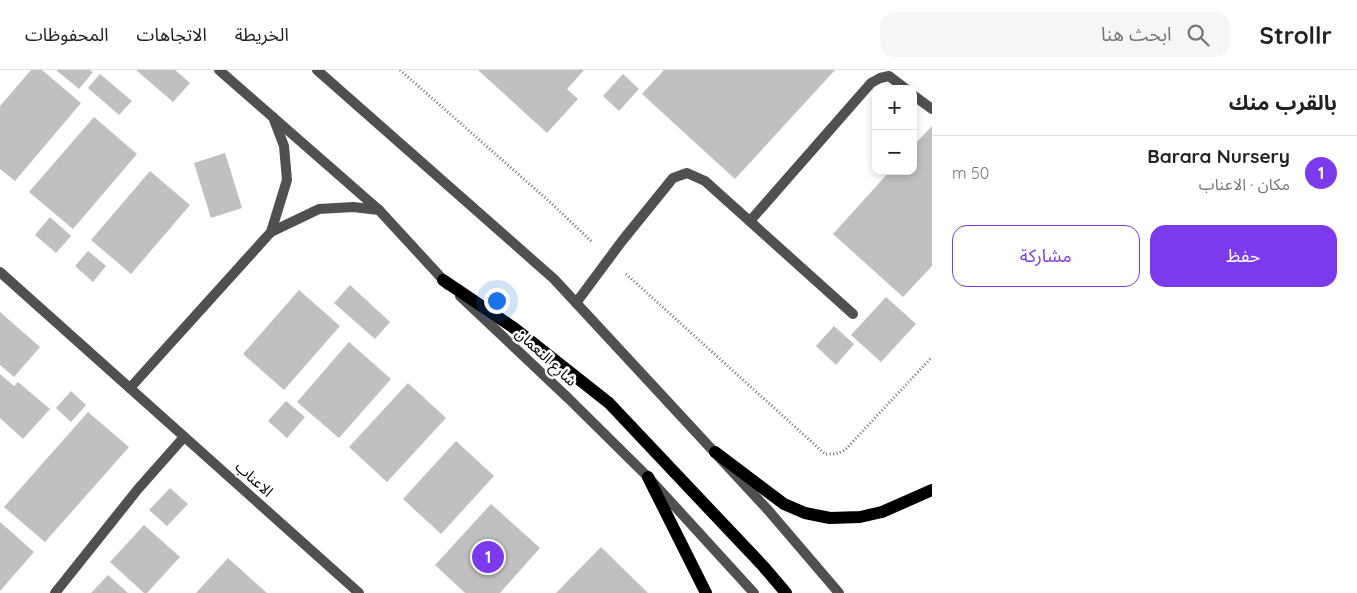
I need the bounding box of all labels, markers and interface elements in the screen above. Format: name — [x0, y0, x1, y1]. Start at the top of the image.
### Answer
search box — [880, 12, 1230, 57]
text: Strollr — [1260, 20, 1332, 50]
icon: search — [1184, 21, 1212, 49]
text: ابحث هنا — [1101, 22, 1172, 46]
text: المحفوظات — [25, 23, 109, 46]
text: الاتجاهات — [137, 23, 207, 46]
text: الخريطة — [235, 23, 289, 46]
map controls — [872, 85, 917, 175]
button: + — [872, 85, 917, 130]
text: بالقرب منك — [1229, 89, 1337, 115]
button: − — [872, 130, 917, 175]
text: Barara Nursery — [1147, 144, 1290, 168]
text: 50 m — [952, 163, 989, 183]
text: 1 — [1318, 163, 1324, 183]
text: مكان · الاعناب — [1199, 174, 1290, 194]
button: مشاركة — [952, 225, 1140, 287]
button: حفظ — [1150, 225, 1337, 287]
your location — [484, 288, 510, 314]
street label: شارع النعمان — [510, 323, 581, 392]
street label: الاعناب — [232, 457, 277, 500]
pin: 1 — [472, 538, 504, 576]

